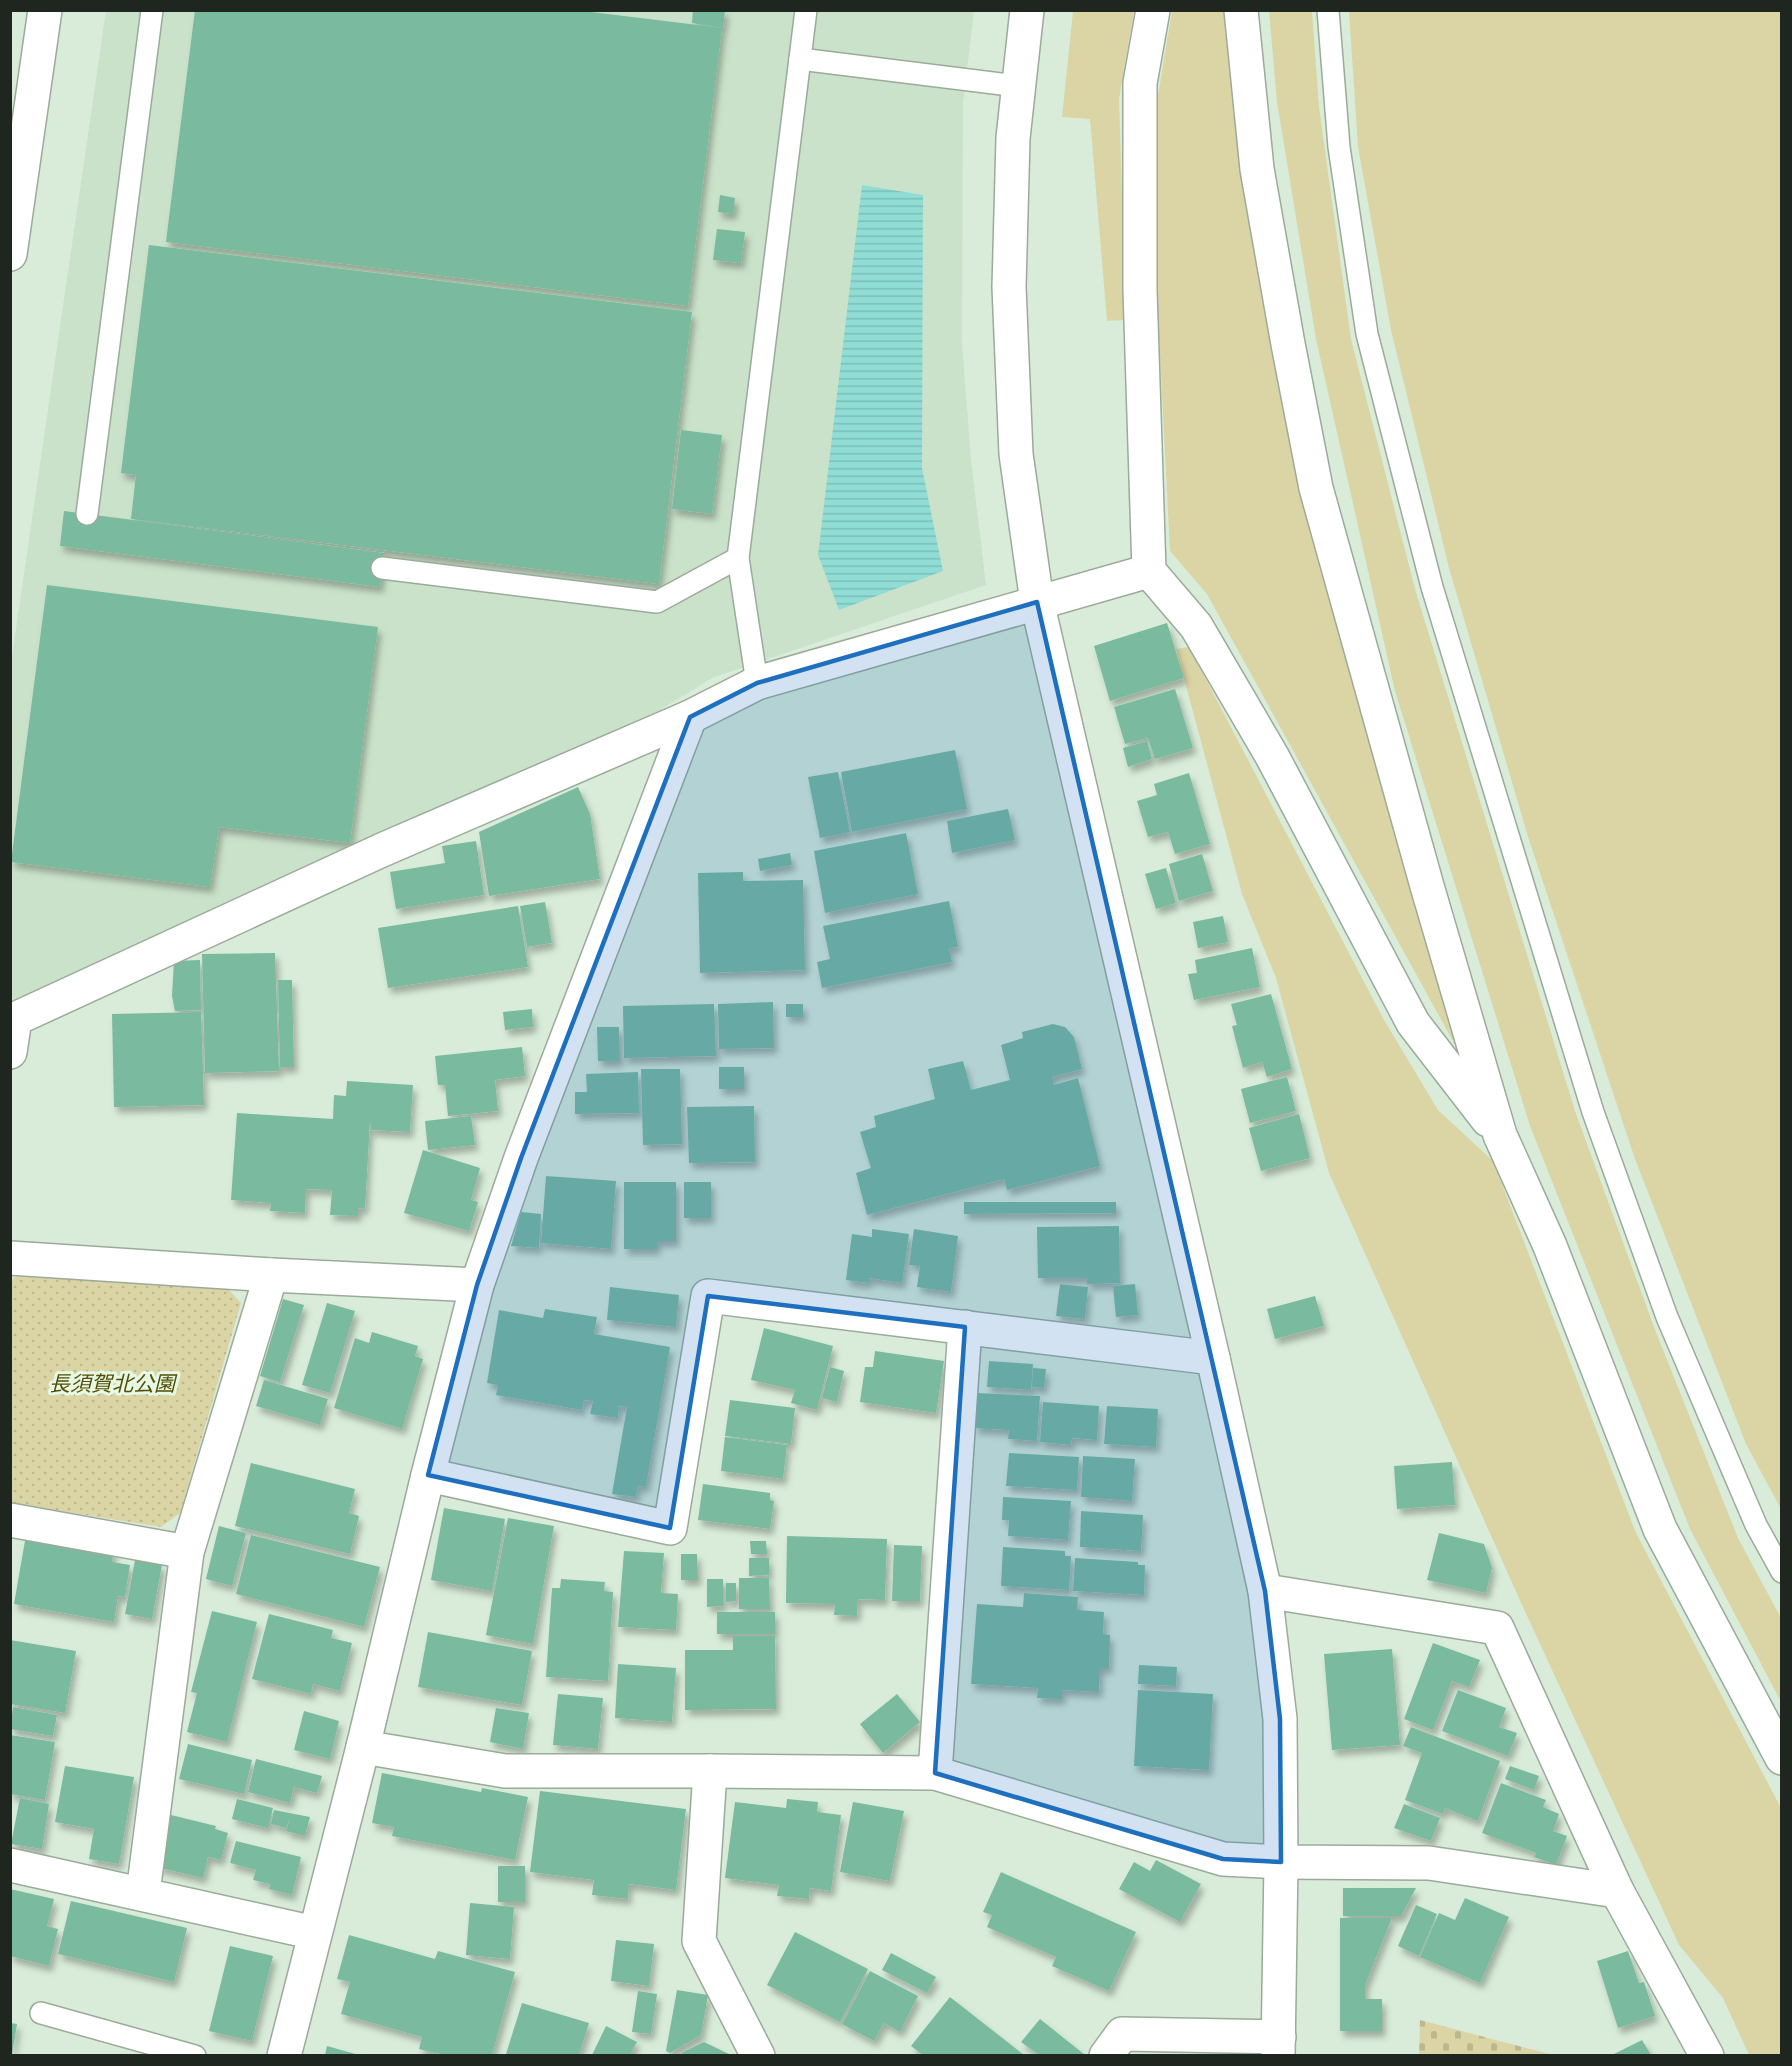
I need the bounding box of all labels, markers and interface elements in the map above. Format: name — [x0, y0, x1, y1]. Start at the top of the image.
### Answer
park label: 長須賀北公園 — [49, 1372, 178, 1396]

